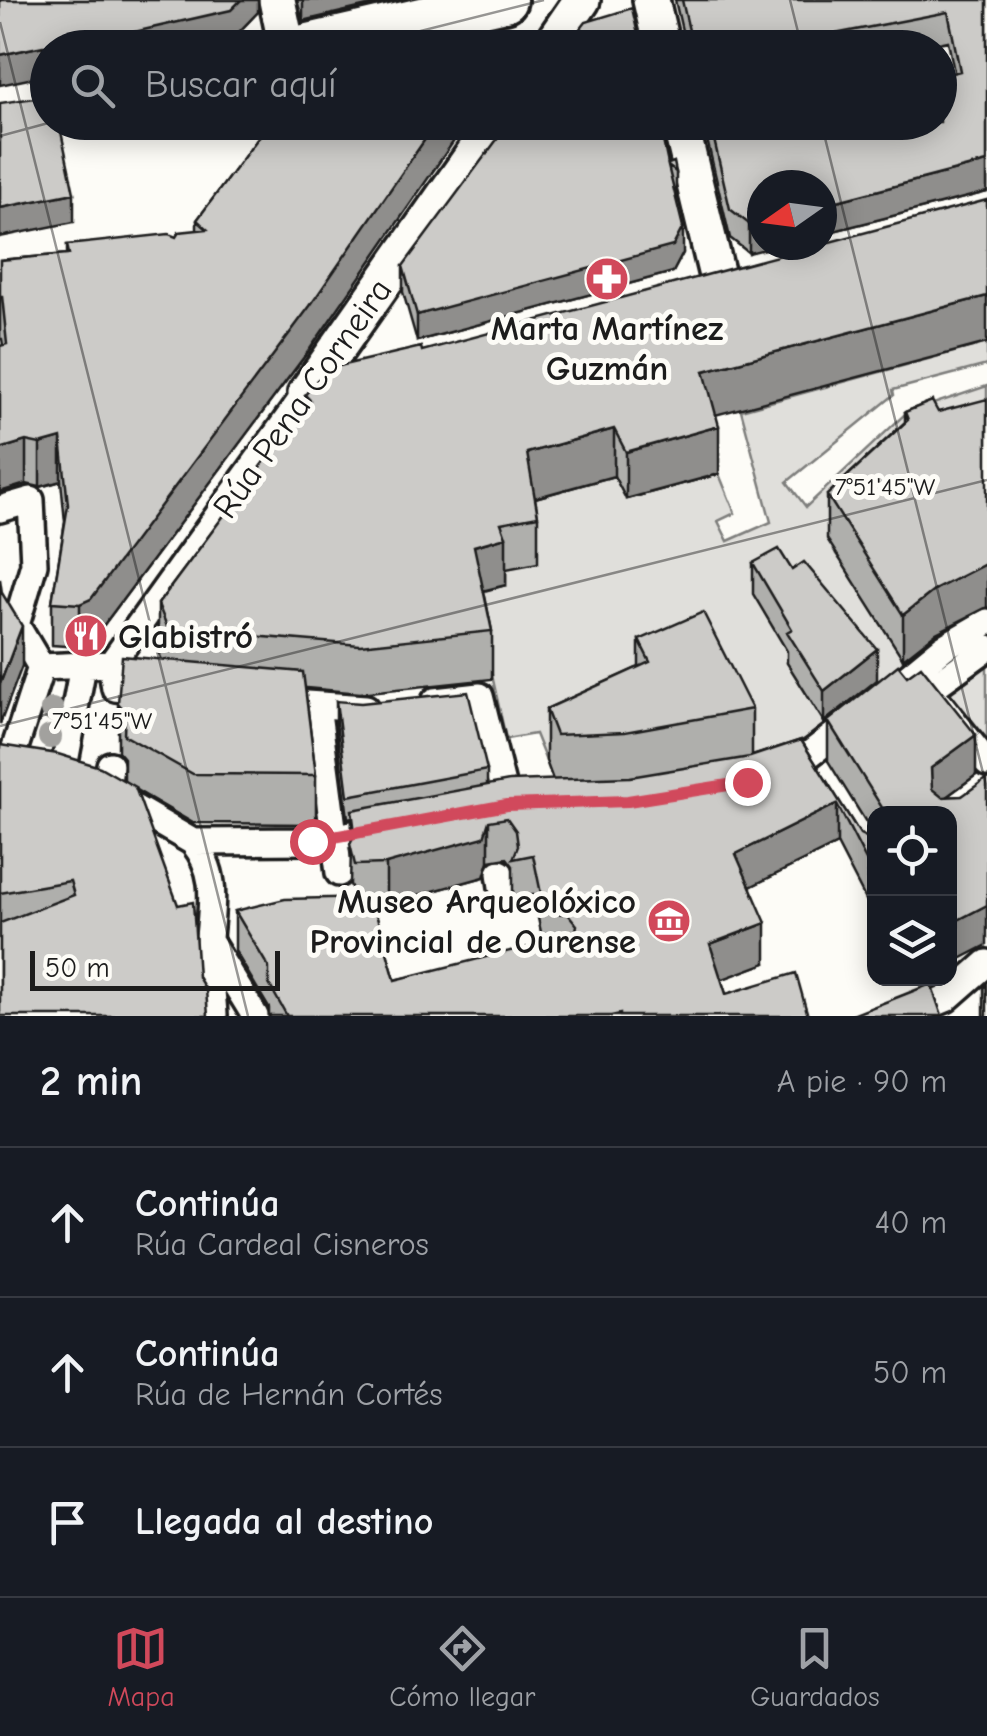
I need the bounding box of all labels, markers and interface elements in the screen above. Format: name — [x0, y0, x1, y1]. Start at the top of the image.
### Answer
search box — [30, 30, 957, 140]
icon: search — [65, 58, 120, 113]
text: Buscar aquí — [145, 63, 337, 107]
north arrow — [747, 170, 837, 260]
pharmacy icon: Marta Martínez Guzmán — [584, 256, 630, 302]
street label: Rúa Pena Corneira — [204, 270, 400, 526]
place label: Marta Martínez Guzmán — [491, 308, 723, 389]
text: 7°51'45"W — [835, 472, 936, 501]
restaurant icon: Glabistró — [63, 613, 109, 659]
place label: Glabistró — [118, 616, 253, 657]
text: 7°51'45"W — [52, 706, 153, 735]
route end — [725, 760, 771, 806]
map controls — [867, 806, 957, 986]
button: locate — [867, 806, 957, 896]
route start — [290, 819, 336, 865]
place label: Museo Arqueolóxico Provincial de Ourense — [310, 881, 636, 962]
button: layers — [867, 896, 957, 986]
museum icon: Museo Arqueolóxico Provincial de Ourense — [646, 898, 692, 944]
scale bar — [30, 946, 280, 990]
text: 50 m — [45, 952, 110, 984]
text: 2 min — [40, 1057, 142, 1106]
text: A pie · 90 m — [777, 1063, 947, 1100]
text: Continúa — [135, 1182, 279, 1226]
icon: ahead — [40, 1195, 95, 1250]
text: 40 m — [875, 1204, 947, 1241]
text: Rúa Cardeal Cisneros — [135, 1226, 429, 1263]
text: Continúa — [135, 1332, 279, 1376]
icon: ahead — [40, 1345, 95, 1400]
text: 50 m — [873, 1354, 947, 1391]
text: Rúa de Hernán Cortés — [135, 1376, 443, 1413]
icon: arrive — [40, 1495, 95, 1550]
text: Llegada al destino — [135, 1500, 433, 1544]
tab: Mapa — [107, 1621, 175, 1713]
tab: Cómo llegar — [389, 1621, 535, 1713]
tab: Guardados — [750, 1621, 880, 1713]

